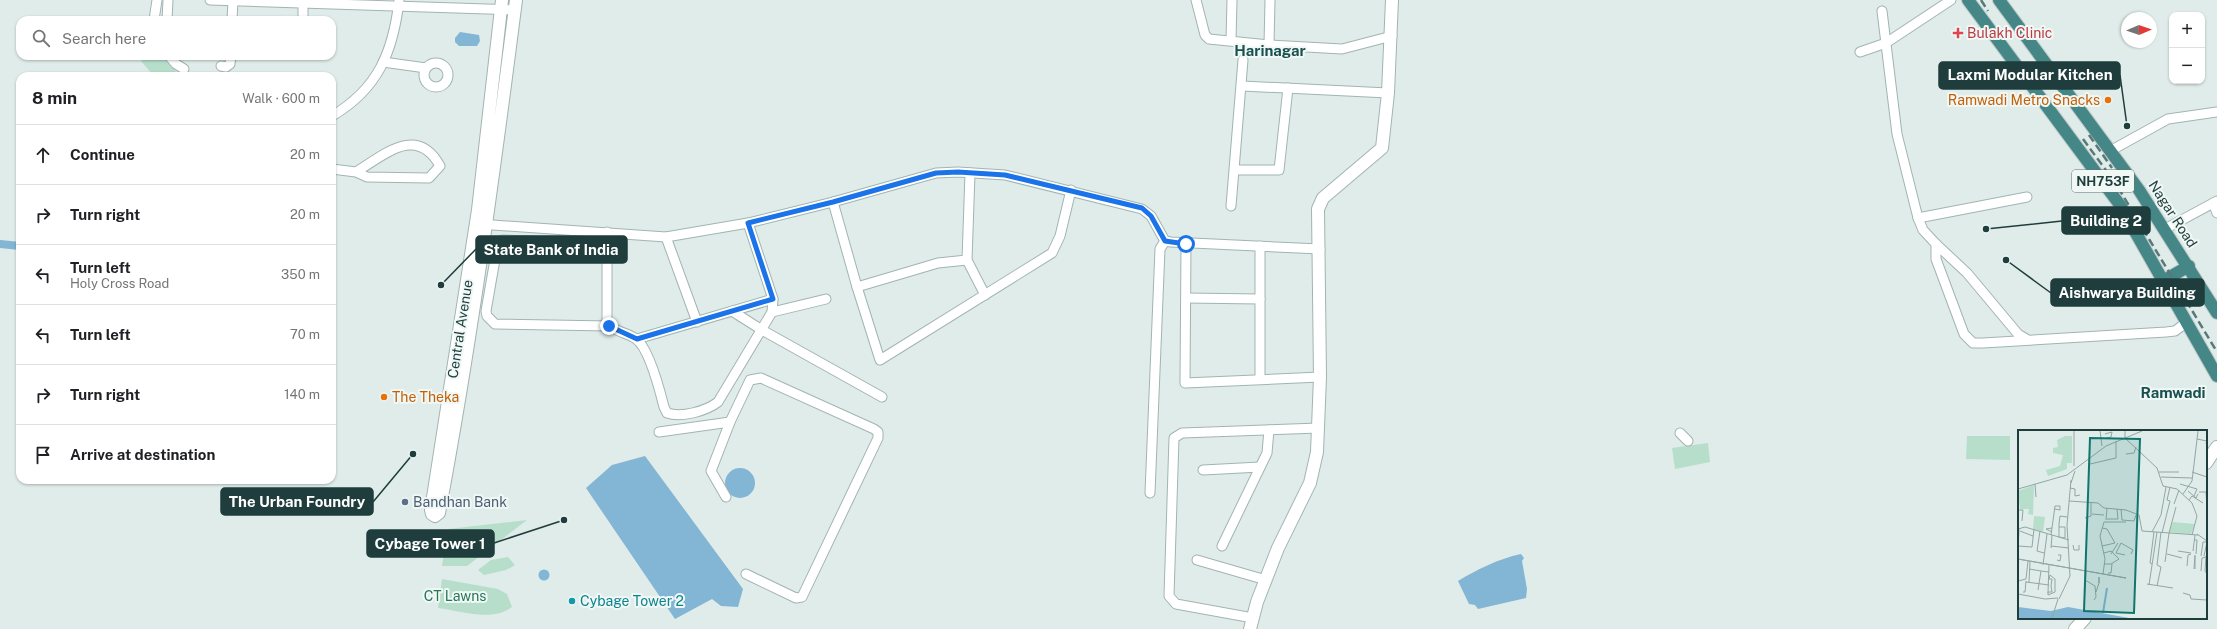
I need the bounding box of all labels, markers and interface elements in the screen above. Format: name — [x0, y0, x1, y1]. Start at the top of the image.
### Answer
north arrow — [2121, 12, 2157, 48]
map controls — [2169, 12, 2205, 84]
button: + — [2169, 12, 2205, 48]
search box — [16, 16, 336, 60]
place label: Bulakh Clinic — [1967, 25, 2052, 41]
icon: search — [30, 27, 52, 49]
marker: Bulakh Clinic — [1952, 27, 1964, 39]
text: Search here — [62, 30, 146, 47]
district label: Harinagar — [1234, 42, 1306, 59]
button: − — [2169, 48, 2205, 84]
callout: Laxmi Modular Kitchen — [1939, 62, 2120, 89]
text: Laxmi Modular Kitchen — [1947, 66, 2113, 83]
text: 8 min — [32, 88, 77, 108]
text: Walk · 600 m — [242, 91, 320, 106]
place label: Ramwadi Metro Snacks — [1948, 92, 2100, 108]
marker: Ramwadi Metro Snacks — [2103, 95, 2113, 105]
icon: ahead — [32, 144, 54, 166]
text: Continue — [70, 146, 135, 163]
text: 20 m — [290, 147, 320, 162]
road number: NH753F — [2072, 170, 2134, 192]
street label: Nagar Road — [2145, 178, 2201, 250]
icon: right — [32, 204, 54, 226]
text: Turn right — [70, 206, 140, 223]
text: 20 m — [290, 207, 320, 222]
callout: Building 2 — [2062, 207, 2150, 234]
text: Building 2 — [2070, 212, 2142, 229]
route start — [1177, 235, 1195, 253]
callout: State Bank of India — [476, 236, 627, 263]
text: State Bank of India — [483, 241, 619, 258]
text: Turn left — [70, 259, 131, 276]
icon: left — [32, 264, 54, 286]
text: 350 m — [281, 267, 320, 282]
text: Holy Cross Road — [70, 276, 169, 291]
street label: Central Avenue — [444, 279, 476, 379]
callout: Aishwarya Building — [2051, 279, 2204, 306]
text: Aishwarya Building — [2058, 284, 2196, 301]
route end — [600, 317, 618, 335]
icon: left — [32, 324, 54, 346]
text: Turn left — [70, 326, 131, 343]
text: 70 m — [290, 327, 320, 342]
icon: right — [32, 384, 54, 406]
district label: Ramwadi — [2140, 384, 2206, 401]
text: Turn right — [70, 386, 140, 403]
text: 140 m — [284, 387, 320, 402]
place label: The Theka — [392, 389, 459, 405]
marker: The Theka — [379, 392, 389, 402]
inset map — [2018, 430, 2207, 619]
icon: arrive — [32, 444, 54, 466]
text: Arrive at destination — [70, 446, 215, 463]
callout: The Urban Foundry — [221, 488, 373, 515]
text: The Urban Foundry — [229, 493, 366, 510]
place label: Bandhan Bank — [413, 494, 507, 510]
marker: Bandhan Bank — [400, 497, 410, 507]
callout: Cybage Tower 1 — [367, 530, 494, 557]
text: Cybage Tower 1 — [375, 535, 485, 552]
park label: CT Lawns — [424, 588, 486, 604]
place label: Cybage Tower 2 — [580, 593, 684, 609]
marker: Cybage Tower 2 — [567, 596, 577, 606]

